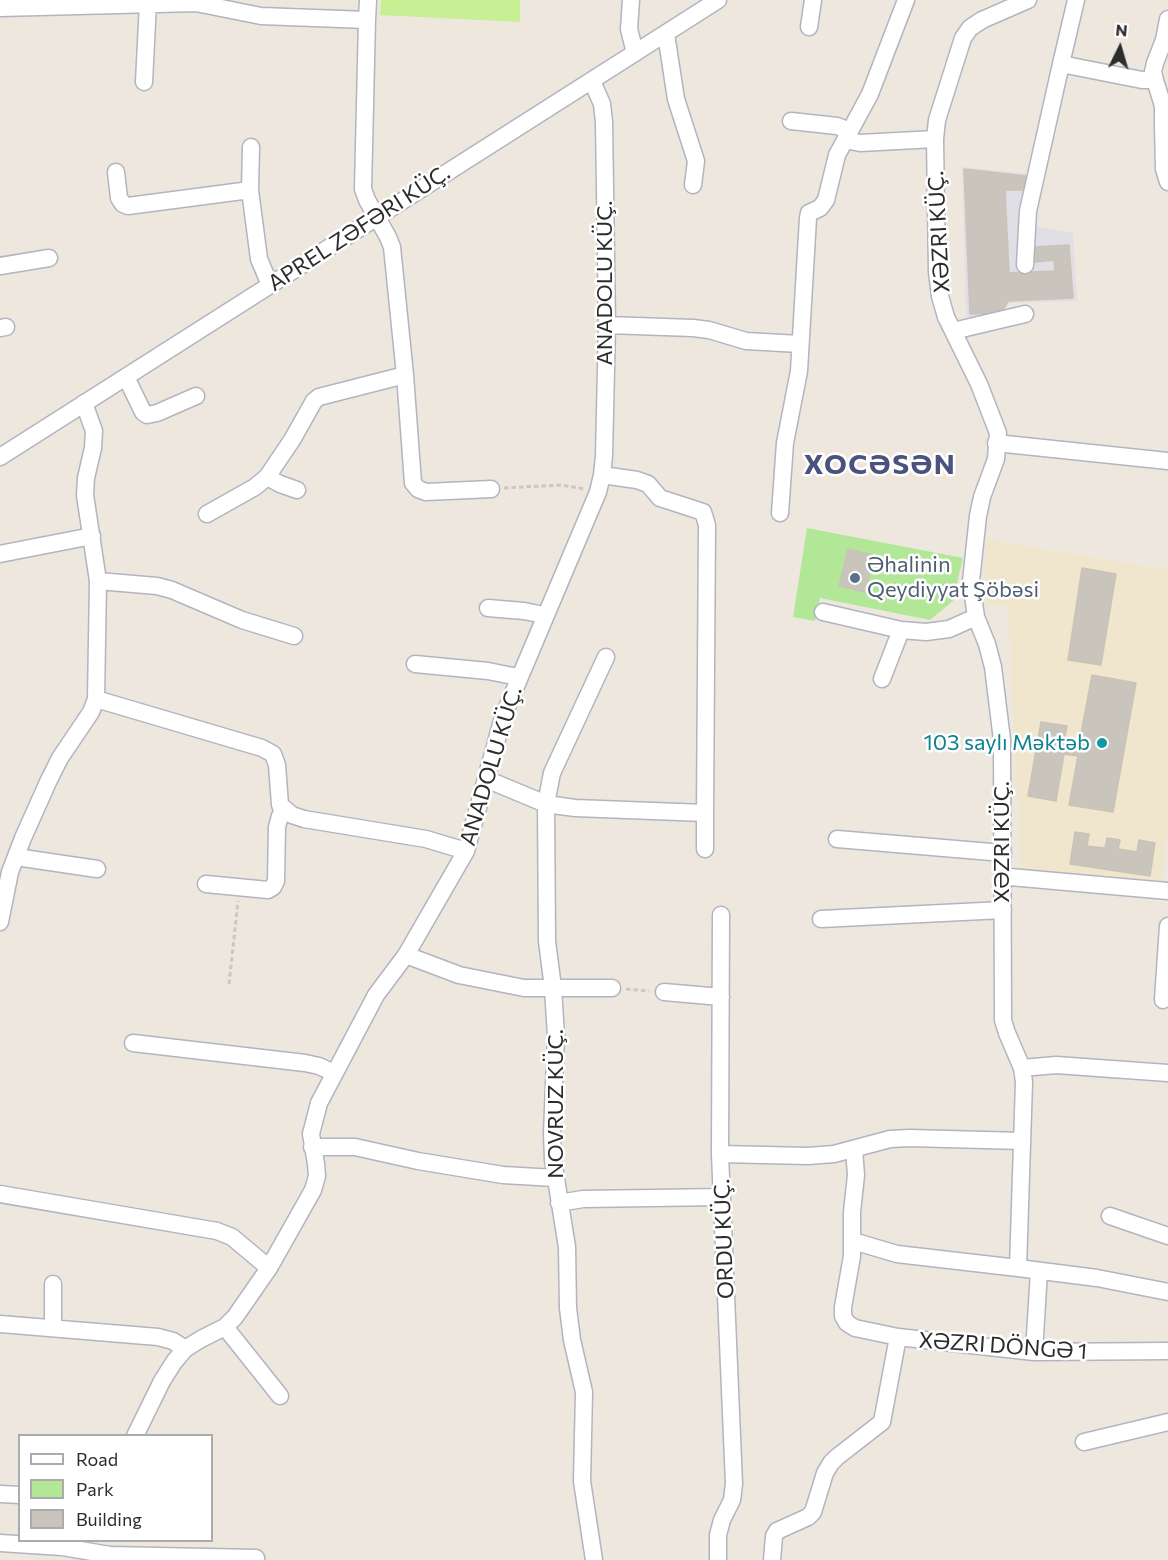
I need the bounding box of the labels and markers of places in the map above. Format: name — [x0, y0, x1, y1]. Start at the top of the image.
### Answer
place label: Əhalinin Qeydiyyat Şöbəsi — [867, 552, 1039, 604]
marker: Əhalinin Qeydiyyat Şöbəsi — [848, 571, 862, 585]
place label: 103 saylı Məktəb — [923, 730, 1090, 756]
marker: 103 saylı Məktəb — [1095, 736, 1109, 750]

